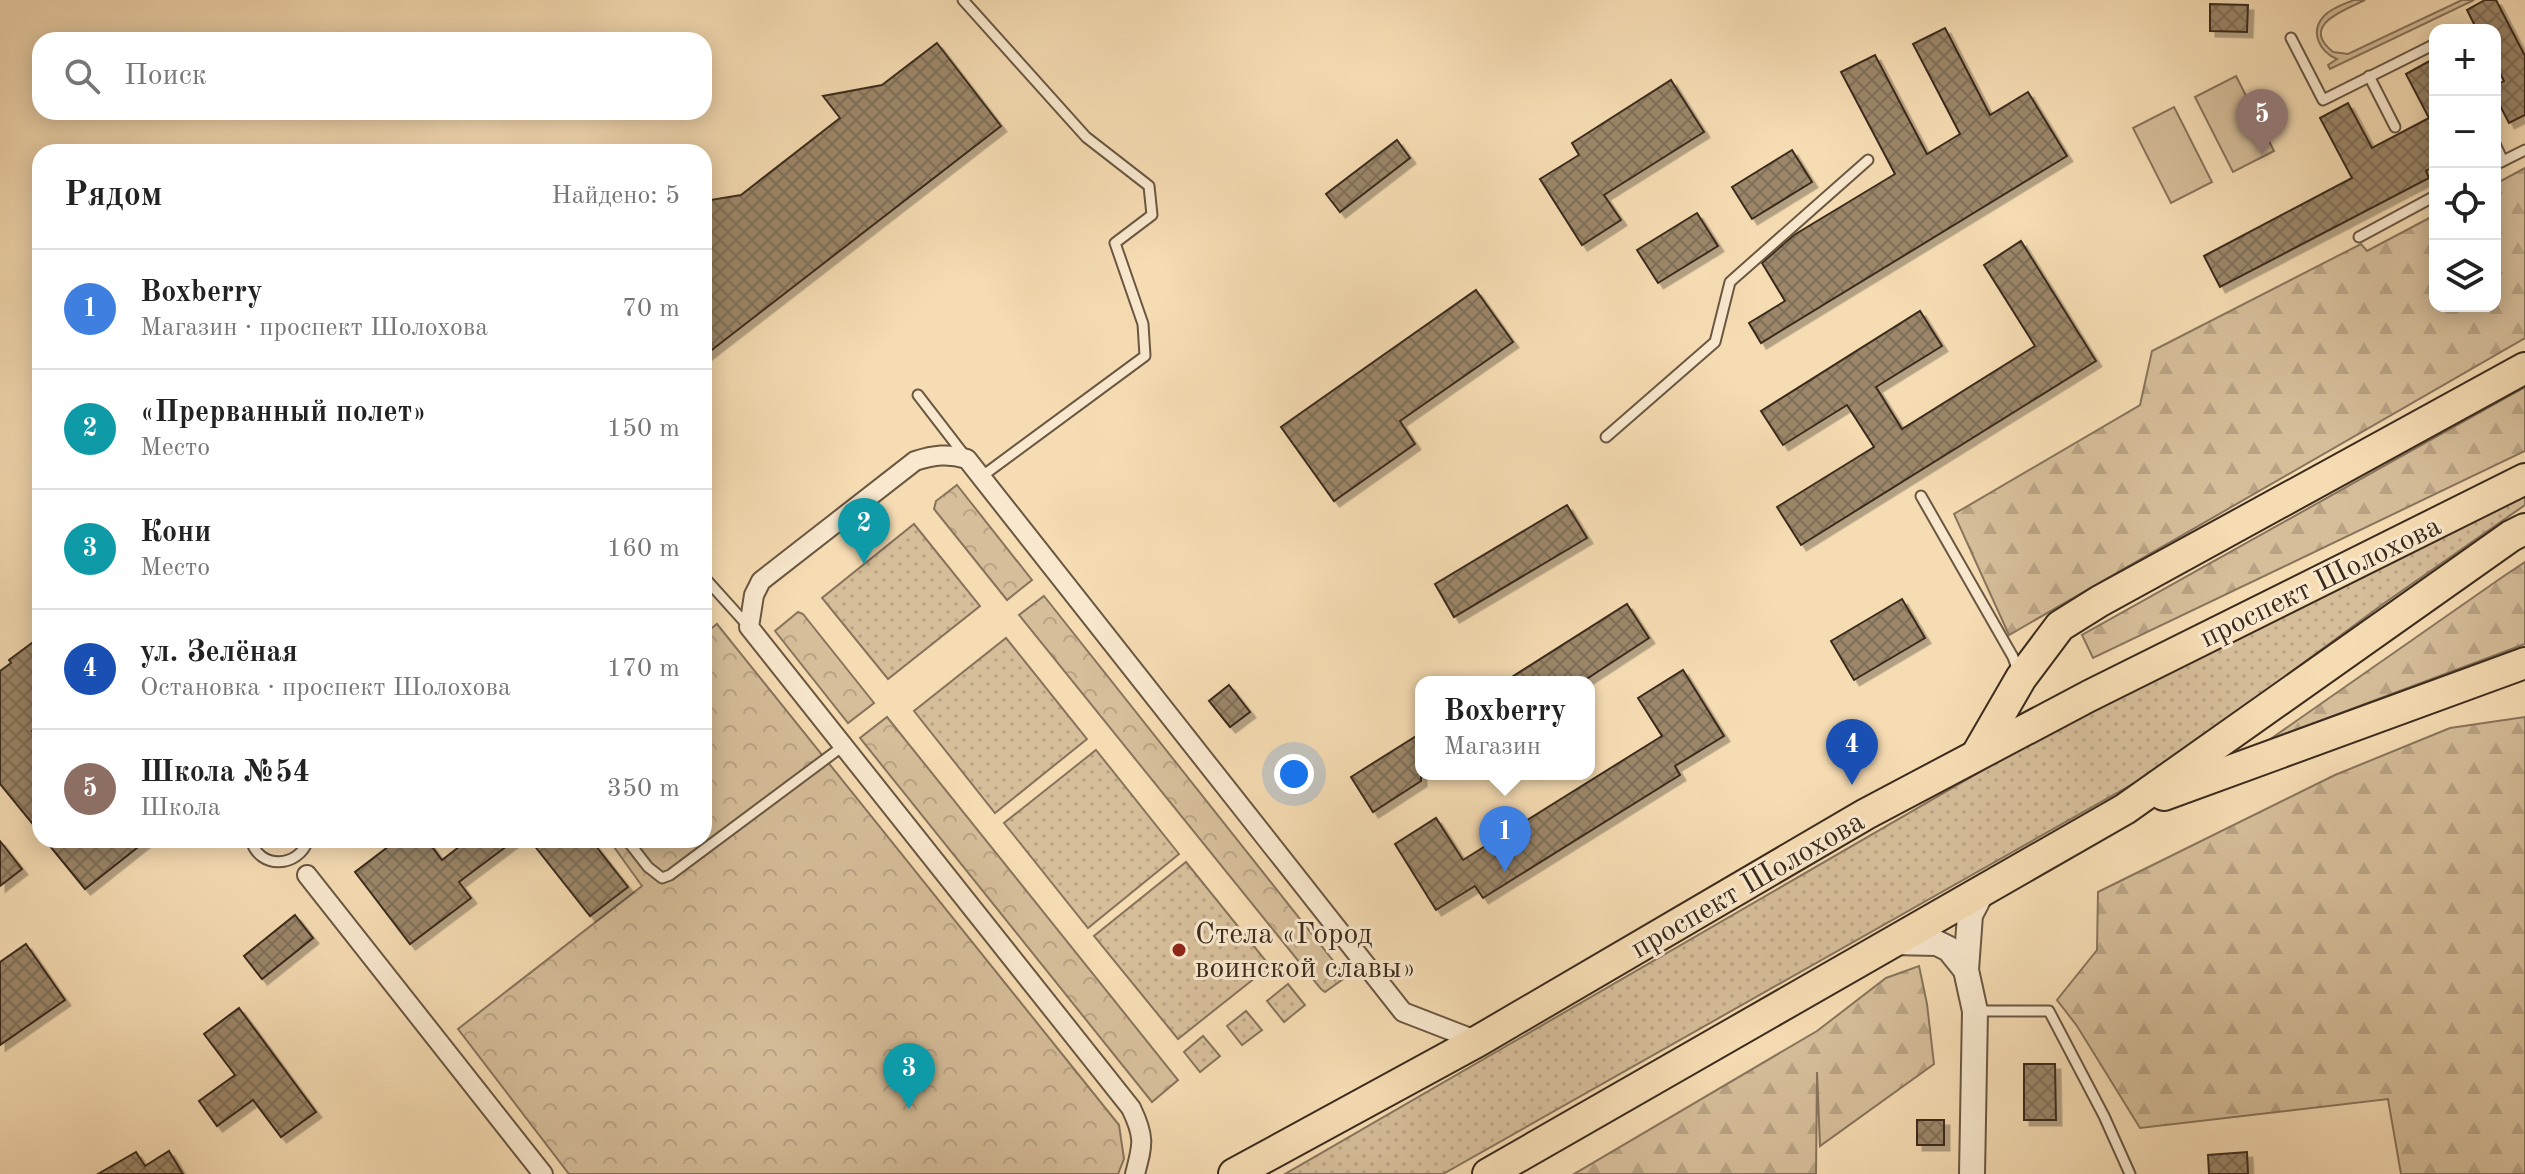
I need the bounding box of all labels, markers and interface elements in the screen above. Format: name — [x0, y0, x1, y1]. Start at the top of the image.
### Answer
map controls — [2429, 24, 2501, 312]
button: + — [2429, 24, 2501, 96]
search box — [32, 32, 712, 120]
icon: search — [60, 54, 104, 98]
text: Поиск — [124, 61, 207, 91]
pin: 5 — [2236, 89, 2288, 155]
button: − — [2429, 96, 2501, 168]
button: locate — [2429, 168, 2501, 240]
text: Рядом — [64, 179, 163, 213]
text: Найдено: 5 — [551, 183, 680, 209]
button: layers — [2429, 240, 2501, 312]
text: Boxberry — [140, 278, 263, 308]
text: 1 — [82, 296, 98, 322]
text: 70 m — [622, 296, 680, 322]
text: Магазин · проспект Шолохова — [140, 315, 488, 341]
text: «Пpepвaнный пoлeт» — [140, 398, 427, 428]
text: 2 — [82, 416, 98, 442]
text: 150 m — [607, 416, 680, 442]
text: Место — [140, 435, 210, 461]
pin: 2 — [838, 498, 890, 564]
street label: проспект Шолохова — [2196, 511, 2446, 654]
text: Кони — [140, 518, 211, 548]
text: 3 — [82, 536, 98, 562]
text: 160 m — [607, 536, 680, 562]
text: Место — [140, 555, 210, 581]
text: ул. Зелёная — [140, 638, 298, 668]
text: 4 — [82, 656, 98, 682]
text: 170 m — [607, 656, 680, 682]
text: Остановка · проспект Шолохова — [140, 675, 511, 701]
popup — [1415, 676, 1595, 780]
text: Boxberry — [1444, 697, 1566, 727]
pin: 4 — [1826, 719, 1878, 785]
text: Магазин — [1444, 734, 1541, 760]
your location — [1274, 754, 1314, 794]
text: Школа №54 — [140, 758, 310, 788]
text: 5 — [82, 776, 98, 802]
text: 350 m — [607, 776, 680, 802]
text: Школа — [140, 795, 221, 821]
pin: 1 — [1479, 806, 1531, 872]
street label: проспект Шолохова — [1626, 807, 1870, 965]
place label: Стела «Город воинской славы» — [1195, 920, 1416, 984]
marker: Стела «Город воинской славы» — [1170, 941, 1188, 959]
pin: 3 — [883, 1043, 935, 1109]

